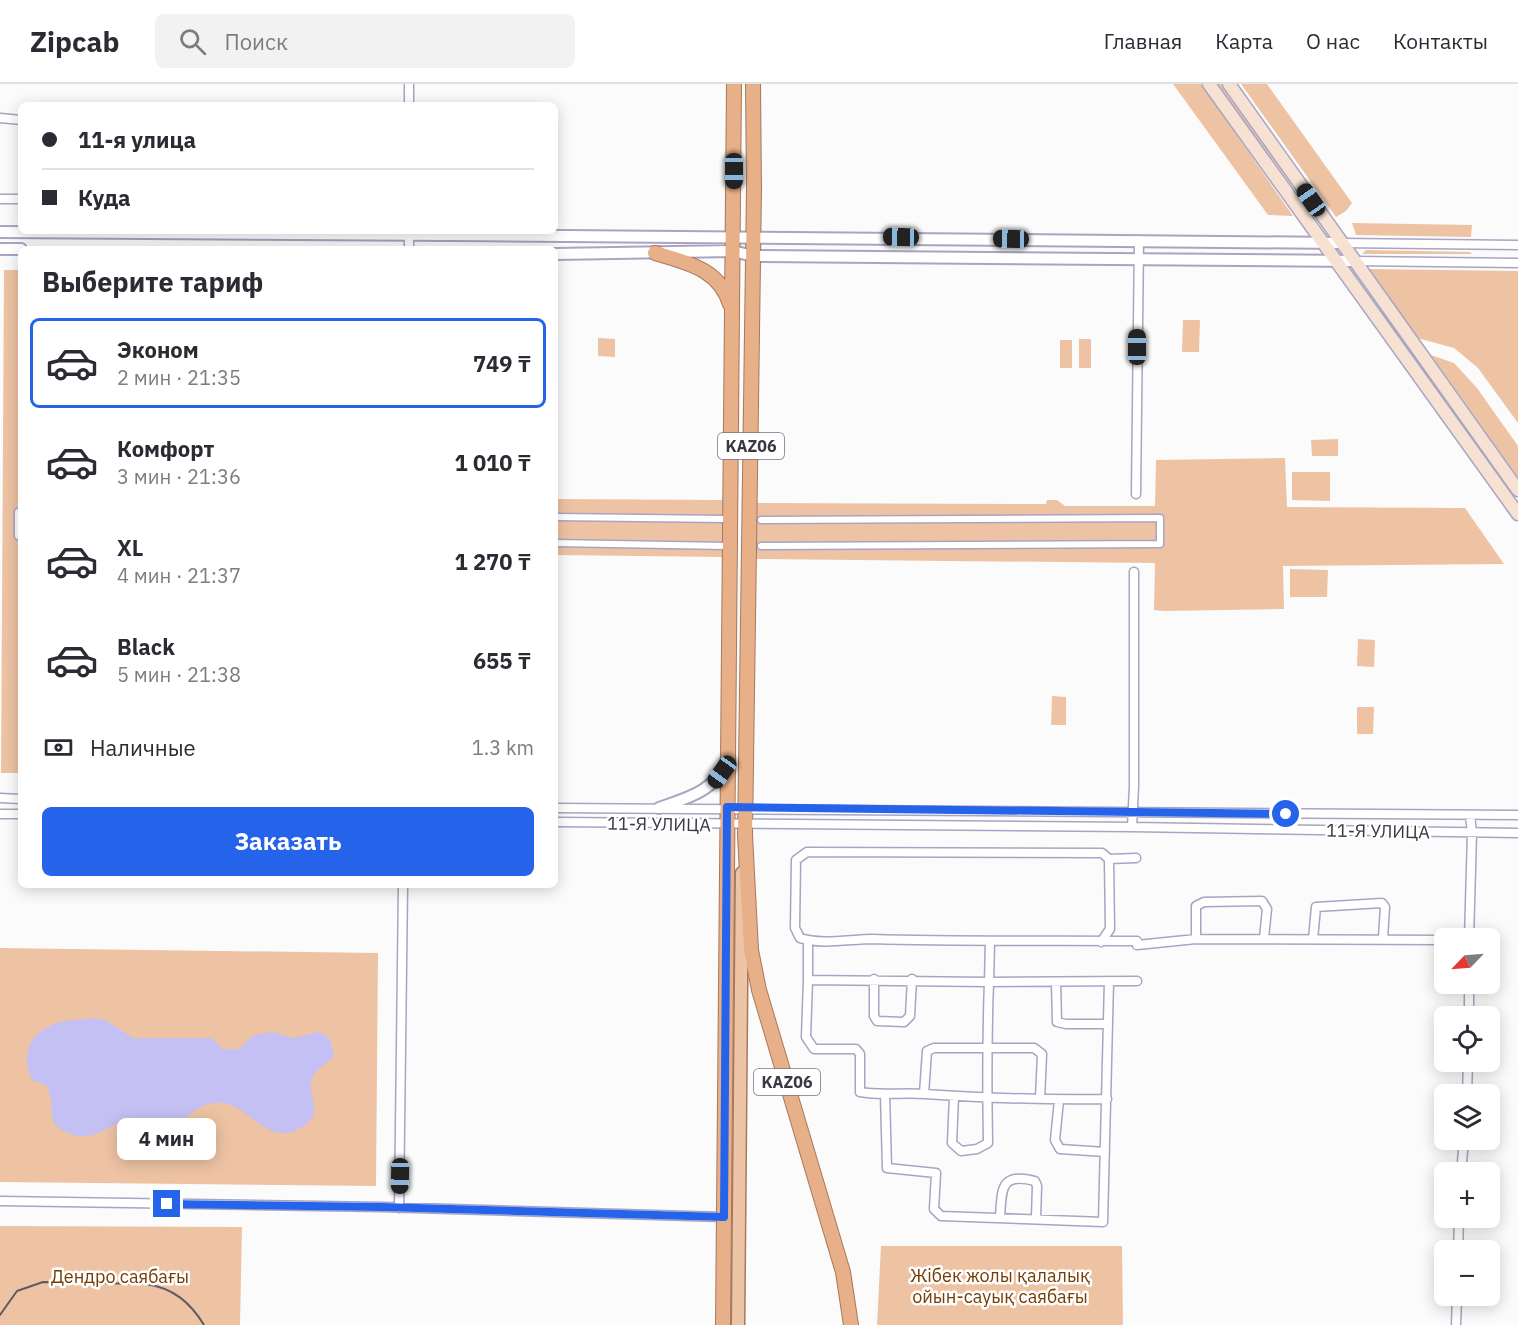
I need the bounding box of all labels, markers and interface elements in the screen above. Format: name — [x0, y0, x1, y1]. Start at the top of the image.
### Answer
search box — [155, 14, 575, 68]
text: Zipcab — [30, 23, 119, 60]
icon: search — [176, 25, 209, 58]
text: Поиск — [224, 27, 288, 56]
text: Главная — [1104, 27, 1182, 55]
text: Карта — [1215, 27, 1273, 55]
text: О нас — [1306, 27, 1360, 55]
text: Контакты — [1393, 27, 1488, 55]
text: 11-я улица — [78, 125, 196, 154]
car — [725, 153, 743, 189]
car — [1293, 180, 1329, 220]
text: Куда — [78, 183, 131, 212]
car — [883, 228, 919, 246]
car — [993, 230, 1029, 248]
text: Выберите тариф — [42, 264, 263, 299]
car — [1128, 329, 1146, 365]
text: Эконом — [117, 335, 199, 364]
icon: car — [45, 336, 99, 390]
text: 749 ₸ — [473, 349, 531, 378]
text: 2 мин · 21:35 — [117, 364, 241, 391]
road number: KАZ06 — [718, 433, 784, 459]
text: Комфорт — [117, 434, 214, 463]
icon: car — [45, 435, 99, 489]
text: 1 010 ₸ — [455, 448, 531, 477]
text: 3 мин · 21:36 — [117, 463, 241, 490]
text: XL — [117, 533, 143, 562]
icon: car — [45, 534, 99, 588]
text: 1 270 ₸ — [455, 547, 531, 576]
text: 4 мин · 21:37 — [117, 562, 241, 589]
text: Black — [117, 632, 175, 661]
icon: car — [45, 633, 99, 687]
text: 655 ₸ — [473, 646, 531, 675]
text: 5 мин · 21:38 — [117, 661, 241, 688]
icon: cash — [42, 731, 75, 764]
text: Наличные — [90, 733, 196, 762]
text: 1.3 km — [472, 734, 534, 761]
car — [704, 752, 740, 792]
route start — [1272, 800, 1299, 827]
button: Заказать — [42, 807, 534, 876]
street label: 11-Я УЛИЦА — [607, 812, 712, 836]
street label: 11-Я УЛИЦА — [1326, 819, 1431, 843]
north arrow — [1434, 928, 1500, 994]
map controls — [1434, 928, 1500, 1306]
button: locate — [1434, 1006, 1500, 1072]
road number: KАZ06 — [754, 1069, 820, 1095]
button: layers — [1434, 1084, 1500, 1150]
callout: 4 мин — [118, 1117, 216, 1159]
text: 4 мин — [139, 1125, 194, 1152]
car — [391, 1158, 409, 1194]
button: + — [1434, 1162, 1500, 1228]
route end — [153, 1190, 180, 1217]
button: − — [1434, 1240, 1500, 1306]
park label: Жібек жолы қалалық ойын-сауық саябағы — [910, 1264, 1090, 1308]
park label: Дендро саябағы — [51, 1265, 189, 1288]

